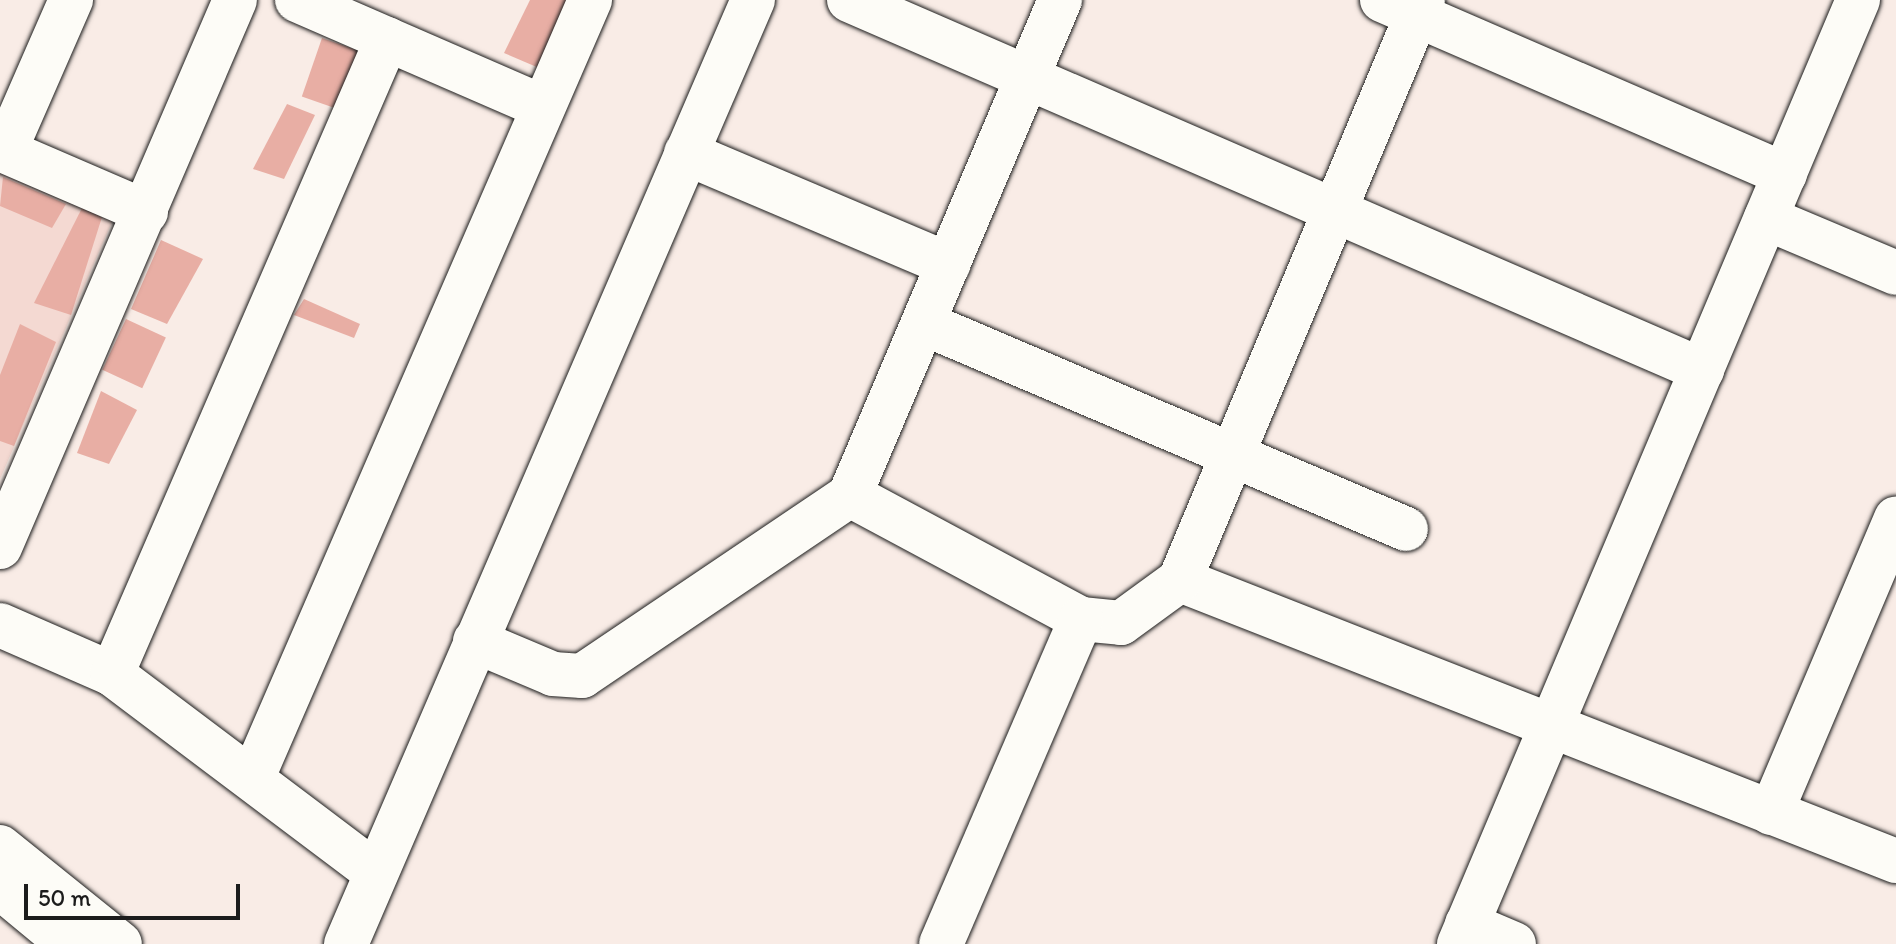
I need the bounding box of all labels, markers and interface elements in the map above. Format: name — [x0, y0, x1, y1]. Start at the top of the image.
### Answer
scale bar — [28, 868, 244, 918]
text: 50 m — [38, 883, 91, 912]

